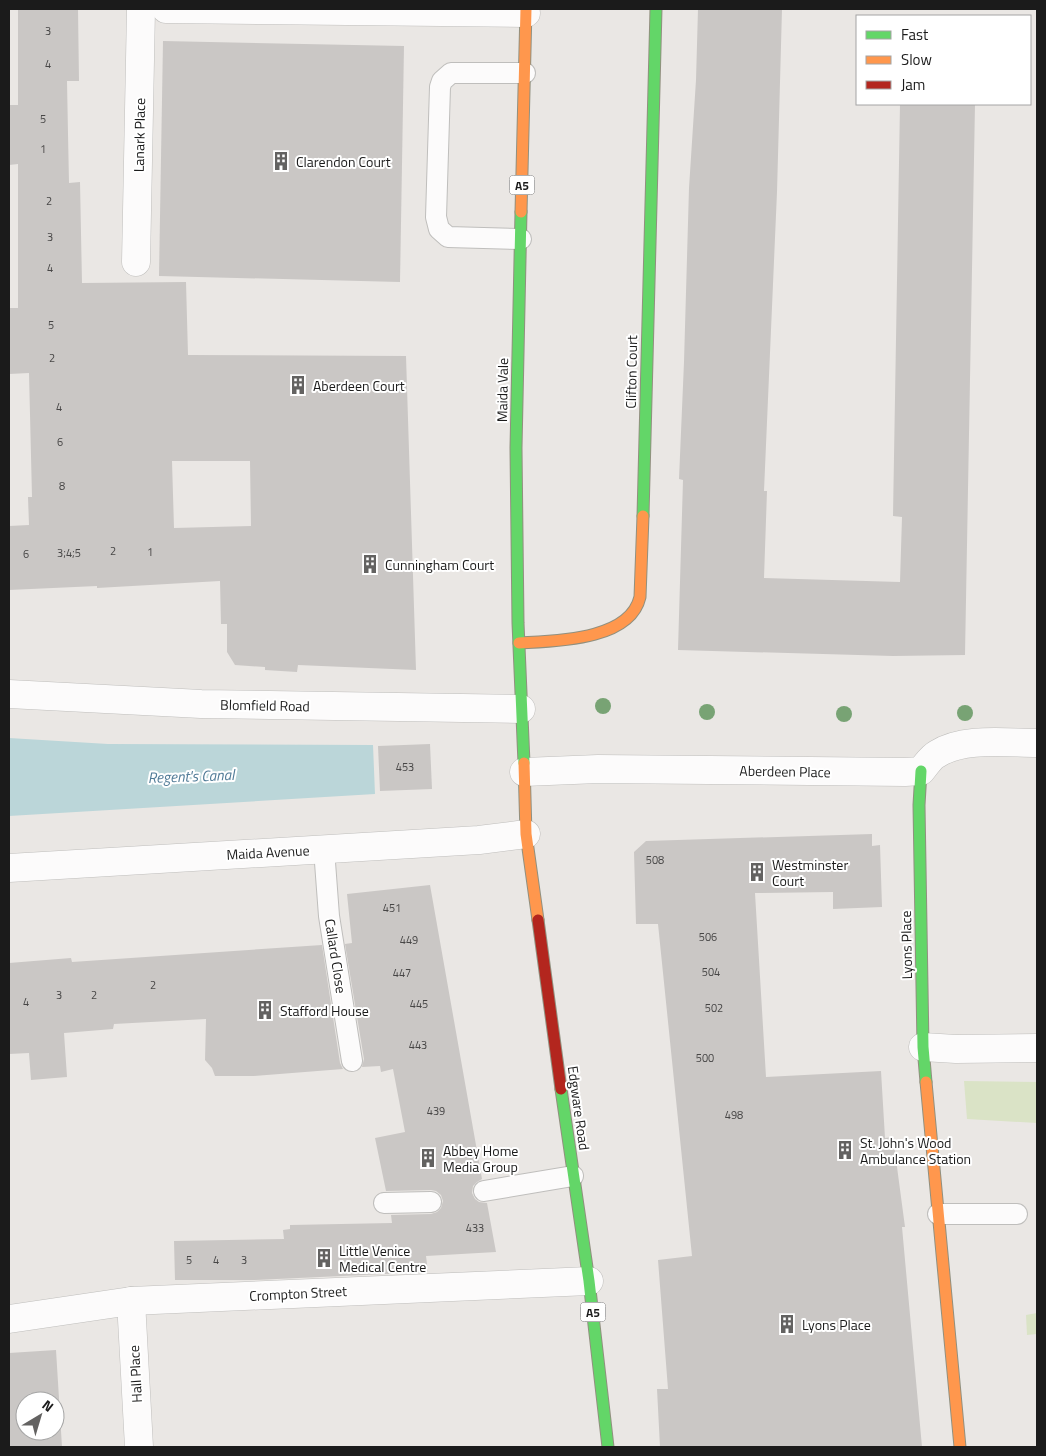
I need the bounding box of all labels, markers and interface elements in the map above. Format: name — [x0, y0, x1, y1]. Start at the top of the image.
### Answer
legend — [856, 15, 1031, 105]
house number: 3 — [45, 23, 51, 39]
text: Fast — [901, 23, 929, 46]
text: Slow — [901, 48, 932, 71]
house number: 4 — [45, 56, 51, 72]
text: Jam — [901, 73, 925, 96]
street label: Lanark Place — [128, 98, 150, 172]
house number: 5 — [40, 111, 46, 127]
house number: 1 — [40, 141, 46, 157]
building icon: Clarendon Court — [270, 150, 292, 172]
place label: Clarendon Court — [296, 151, 391, 172]
road number: A5 — [510, 176, 534, 194]
house number: 2 — [46, 193, 52, 209]
house number: 3 — [47, 229, 53, 245]
house number: 4 — [47, 260, 53, 276]
house number: 5 — [48, 317, 54, 333]
street label: Clifton Court — [620, 335, 642, 409]
house number: 2 — [49, 350, 55, 366]
street label: Maida Vale — [491, 358, 513, 422]
building icon: Aberdeen Court — [287, 374, 309, 396]
place label: Aberdeen Court — [313, 375, 405, 396]
house number: 4 — [56, 399, 62, 415]
house number: 6 — [57, 434, 63, 450]
house number: 8 — [59, 478, 65, 494]
house number: 2 — [110, 543, 116, 559]
house number: 1 — [147, 544, 153, 560]
house number: 3;4;5 — [57, 545, 81, 561]
house number: 6 — [23, 546, 29, 562]
building icon: Cunningham Court — [359, 553, 381, 575]
place label: Cunningham Court — [385, 554, 494, 575]
street label: Blomfield Road — [220, 694, 310, 716]
house number: 453 — [396, 759, 414, 775]
street label: Aberdeen Place — [739, 760, 831, 782]
water label: Regent's Canal — [147, 763, 236, 789]
street label: Maida Avenue — [226, 839, 310, 865]
house number: 508 — [646, 852, 664, 868]
place label: Westminster Court — [772, 854, 848, 891]
building icon: Westminster Court — [746, 861, 768, 883]
house number: 451 — [383, 900, 401, 916]
street label: Lyons Place — [895, 910, 917, 980]
street label: Callard Close — [320, 917, 352, 995]
house number: 506 — [699, 929, 717, 945]
house number: 449 — [400, 932, 418, 948]
house number: 504 — [702, 964, 720, 980]
house number: 447 — [393, 965, 411, 981]
house number: 2 — [150, 977, 156, 993]
house number: 3 — [56, 987, 62, 1003]
house number: 2 — [91, 987, 97, 1003]
house number: 4 — [23, 994, 29, 1010]
house number: 445 — [410, 996, 428, 1012]
building icon: Stafford House — [254, 999, 276, 1021]
place label: Stafford House — [280, 1000, 369, 1021]
house number: 502 — [705, 1000, 723, 1016]
house number: 443 — [409, 1037, 427, 1053]
house number: 500 — [696, 1050, 714, 1066]
street label: Edgware Road — [563, 1064, 595, 1152]
house number: 439 — [427, 1103, 445, 1119]
house number: 498 — [725, 1107, 743, 1123]
place label: St. John's Wood Ambulance Station — [860, 1132, 971, 1169]
building icon: St. John's Wood Ambulance Station — [834, 1139, 856, 1161]
place label: Abbey Home Media Group — [443, 1140, 518, 1177]
building icon: Abbey Home Media Group — [417, 1147, 439, 1169]
house number: 433 — [466, 1220, 484, 1236]
place label: Little Venice Medical Centre — [339, 1240, 426, 1277]
building icon: Little Venice Medical Centre — [313, 1247, 335, 1269]
house number: 5 — [186, 1252, 192, 1268]
house number: 4 — [213, 1252, 219, 1268]
house number: 3 — [241, 1252, 247, 1268]
street label: Crompton Street — [249, 1280, 347, 1306]
road number: A5 — [580, 1302, 606, 1321]
building icon: Lyons Place — [776, 1313, 798, 1335]
place label: Lyons Place — [802, 1314, 871, 1335]
street label: Hall Place — [123, 1345, 147, 1403]
north arrow — [15, 1391, 65, 1441]
text: N — [38, 1394, 59, 1417]

